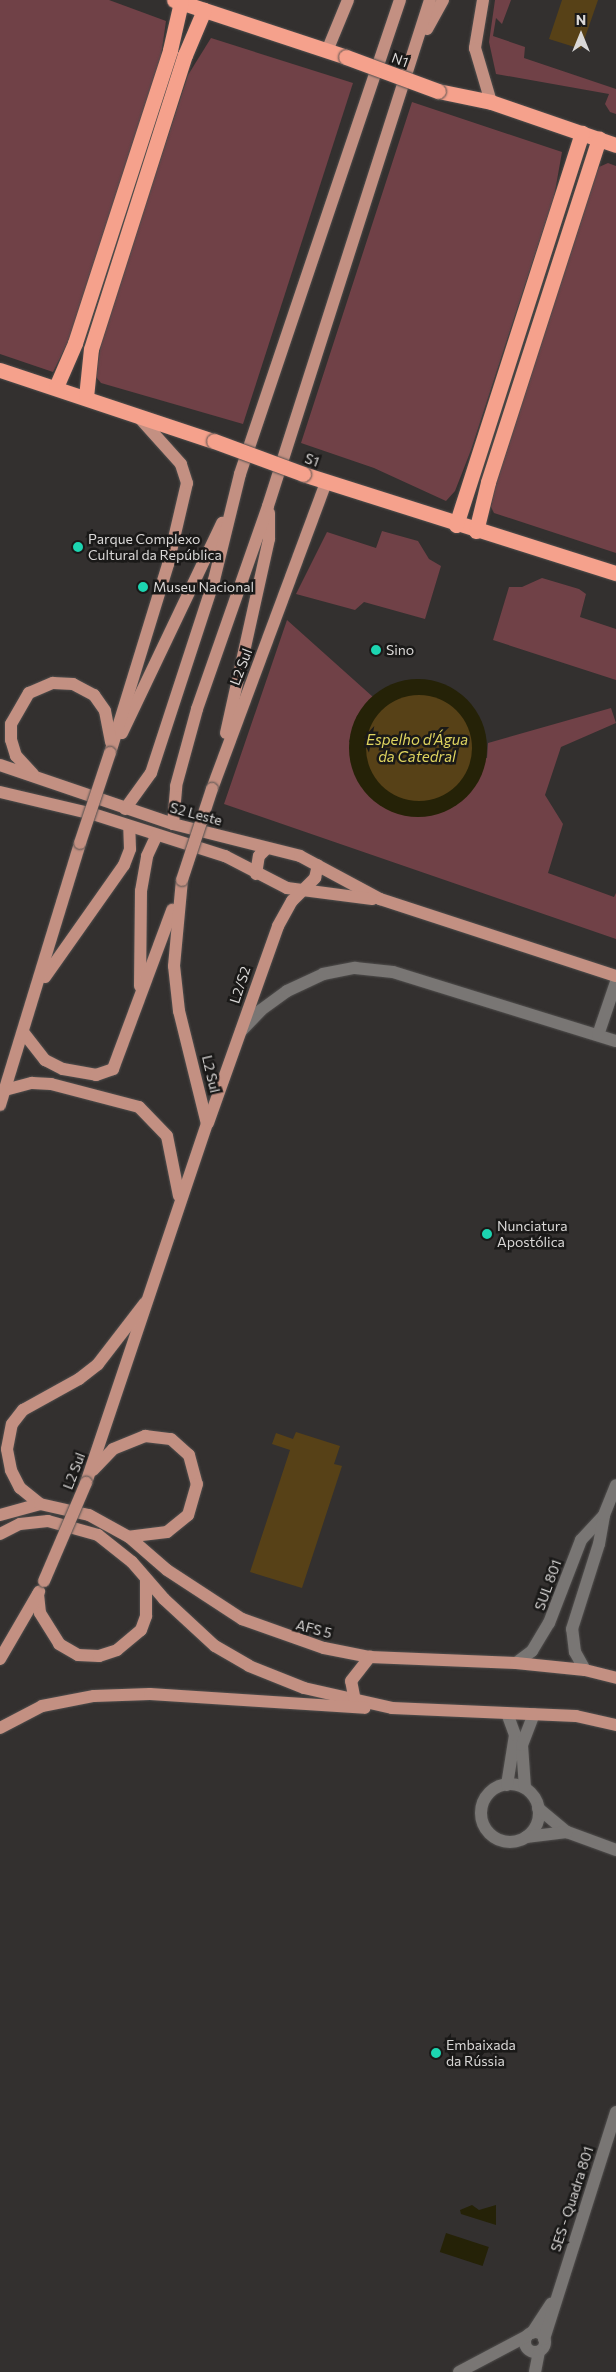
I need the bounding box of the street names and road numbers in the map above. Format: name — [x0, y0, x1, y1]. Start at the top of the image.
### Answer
street label: N1 — [389, 49, 411, 71]
street label: S1 — [302, 450, 322, 470]
street label: L2 Sul — [226, 646, 256, 688]
street label: S2 Leste — [168, 799, 224, 829]
street label: L2/S2 — [226, 964, 254, 1006]
street label: L2 Sul — [199, 1054, 223, 1094]
street label: L2 Sul — [59, 1450, 89, 1492]
street label: SUL 801 — [531, 1557, 565, 1613]
street label: AFS 5 — [294, 1616, 334, 1642]
street label: SES - Quadra 801 — [547, 2144, 597, 2254]

